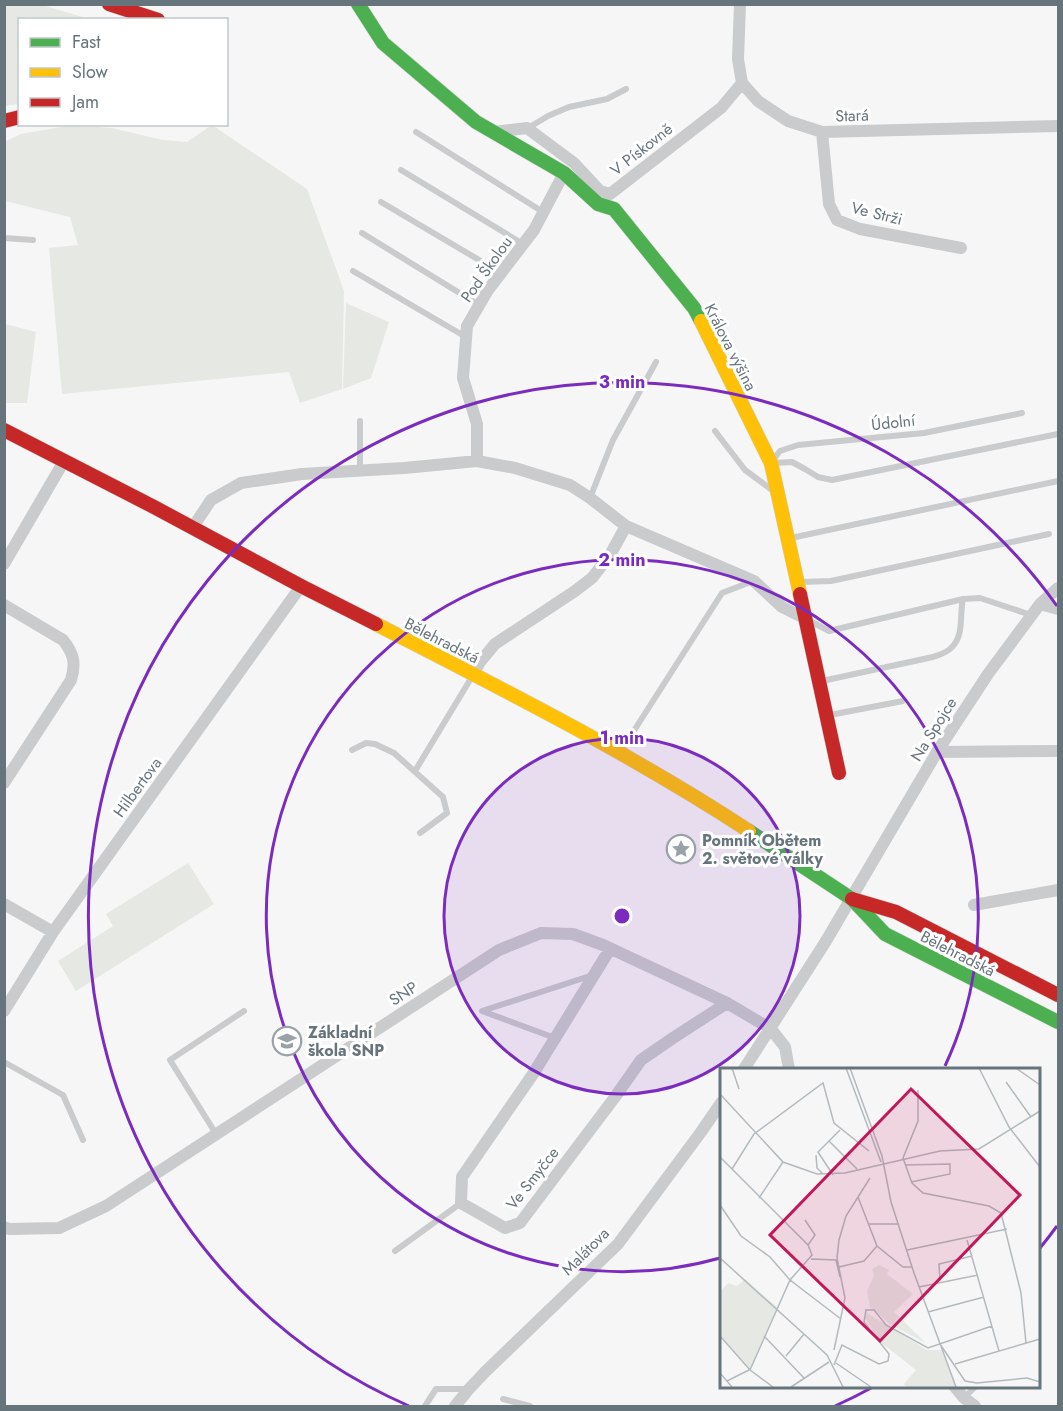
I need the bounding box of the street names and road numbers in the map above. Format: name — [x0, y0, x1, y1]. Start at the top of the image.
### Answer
street label: Stará — [835, 103, 869, 128]
street label: V Pískovně — [605, 118, 677, 181]
street label: Ve Strži — [849, 196, 905, 231]
street label: Pod Školou — [455, 232, 518, 307]
street label: Králova výšina — [699, 300, 762, 395]
street label: Údolní — [870, 409, 917, 436]
street label: Bělehradská — [400, 612, 483, 669]
street label: Na Spojce — [905, 693, 962, 766]
street label: Hilbertova — [108, 753, 167, 822]
street label: Bělehradská — [916, 925, 999, 982]
street label: SNP — [384, 975, 422, 1011]
street label: Ve Smyčce — [501, 1142, 564, 1214]
street label: Malátova — [556, 1222, 614, 1280]

